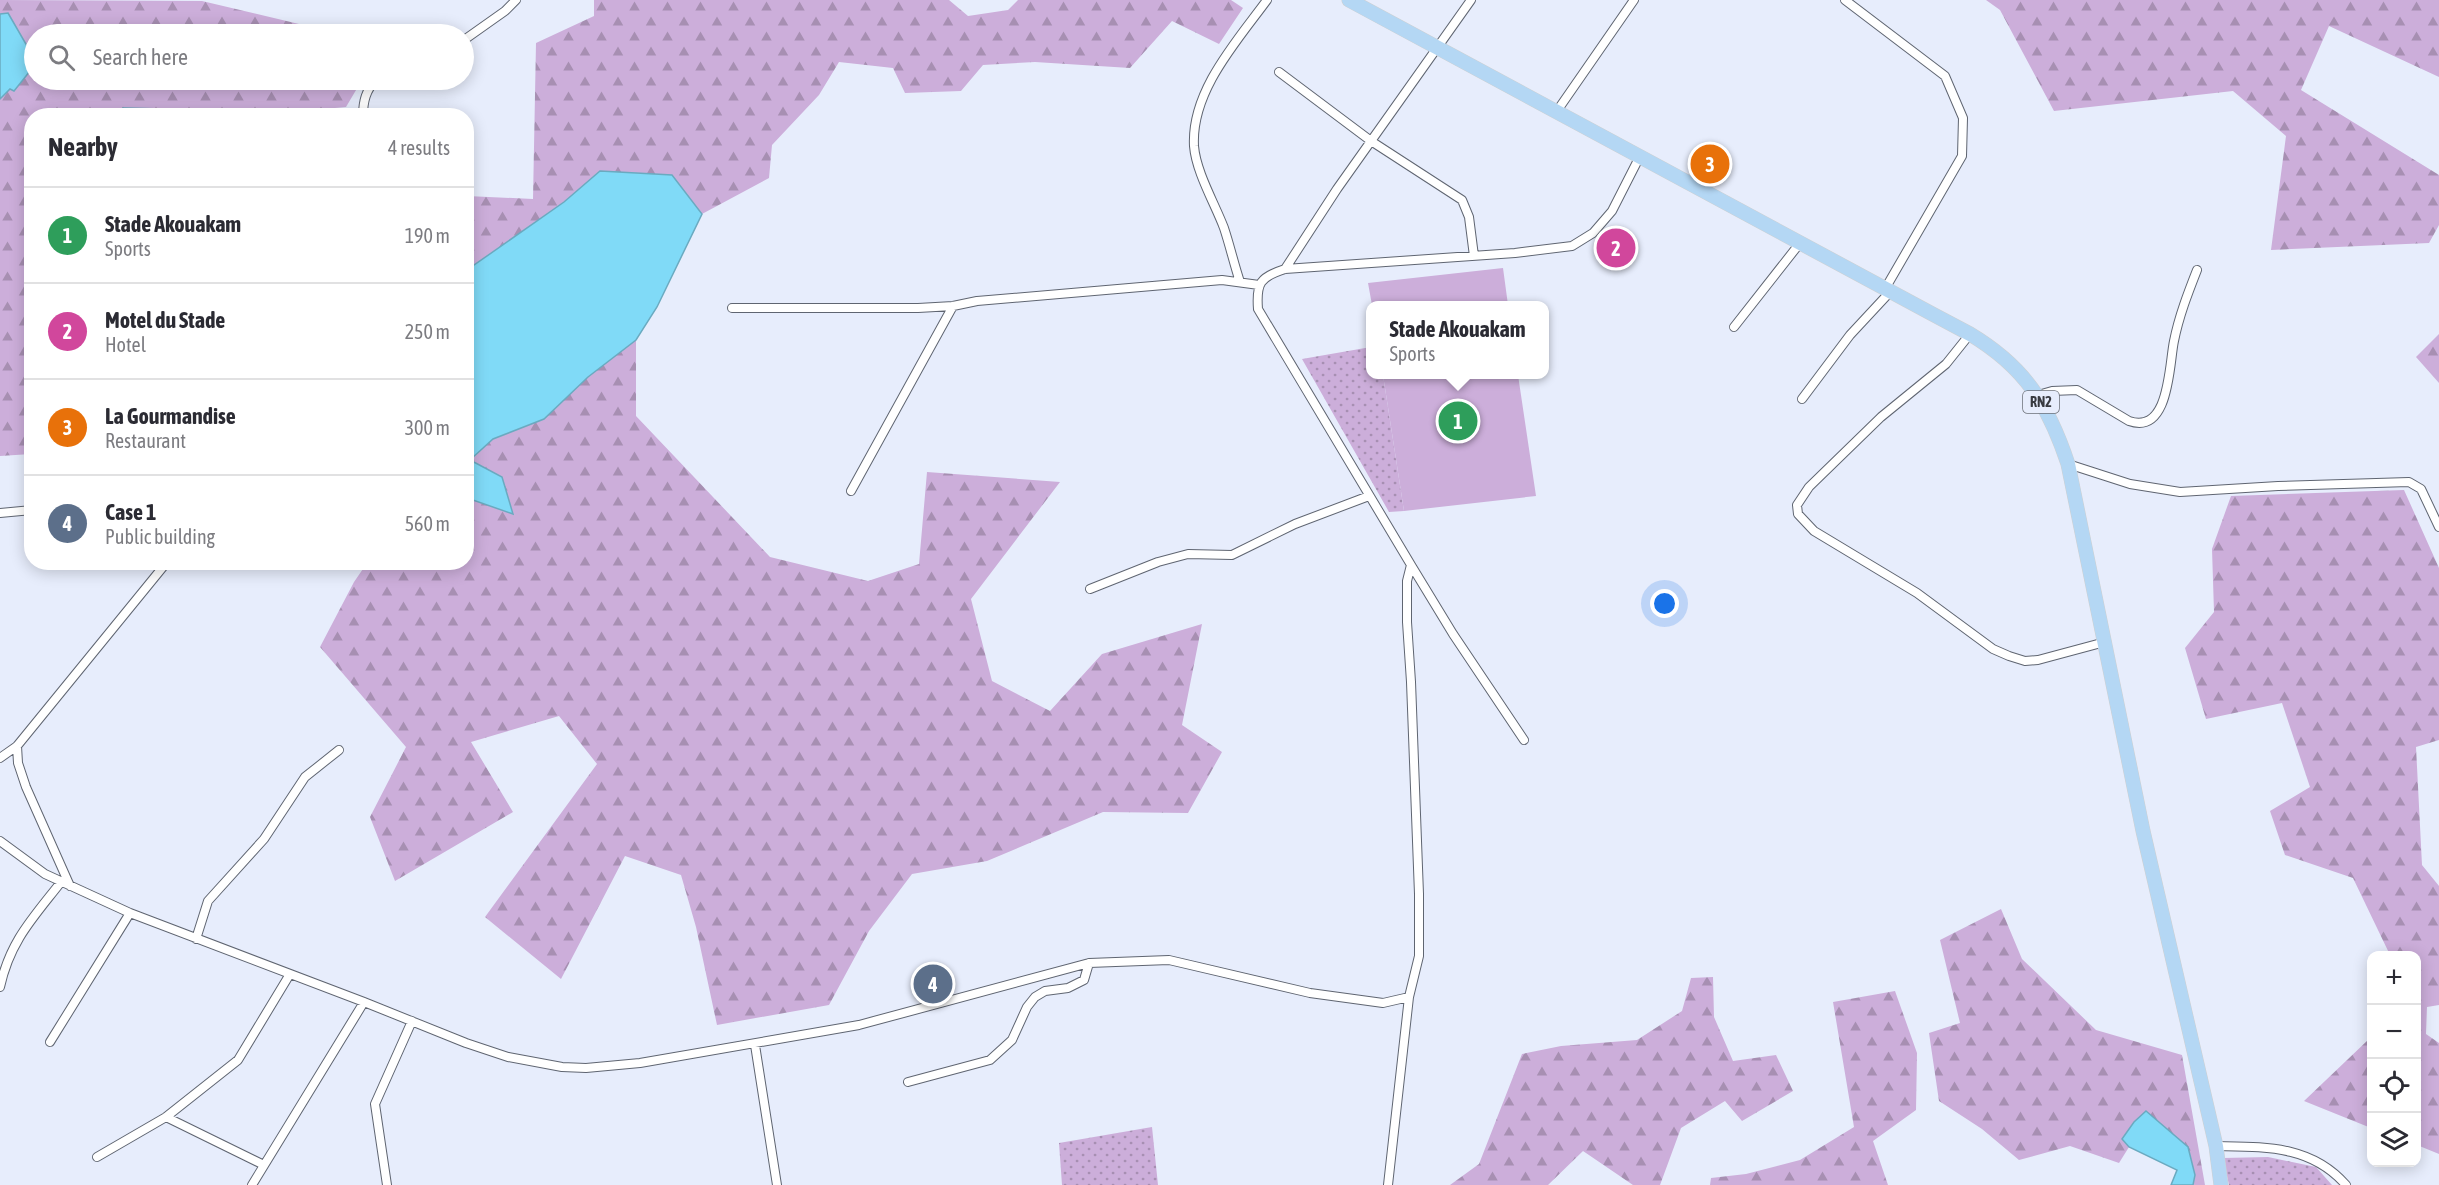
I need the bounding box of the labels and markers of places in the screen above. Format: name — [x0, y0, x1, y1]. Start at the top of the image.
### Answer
pin: 3 — [1690, 142, 1730, 186]
pin: 2 — [1596, 226, 1636, 270]
pin: 1 — [1438, 398, 1478, 444]
pin: 4 — [914, 962, 952, 1006]

